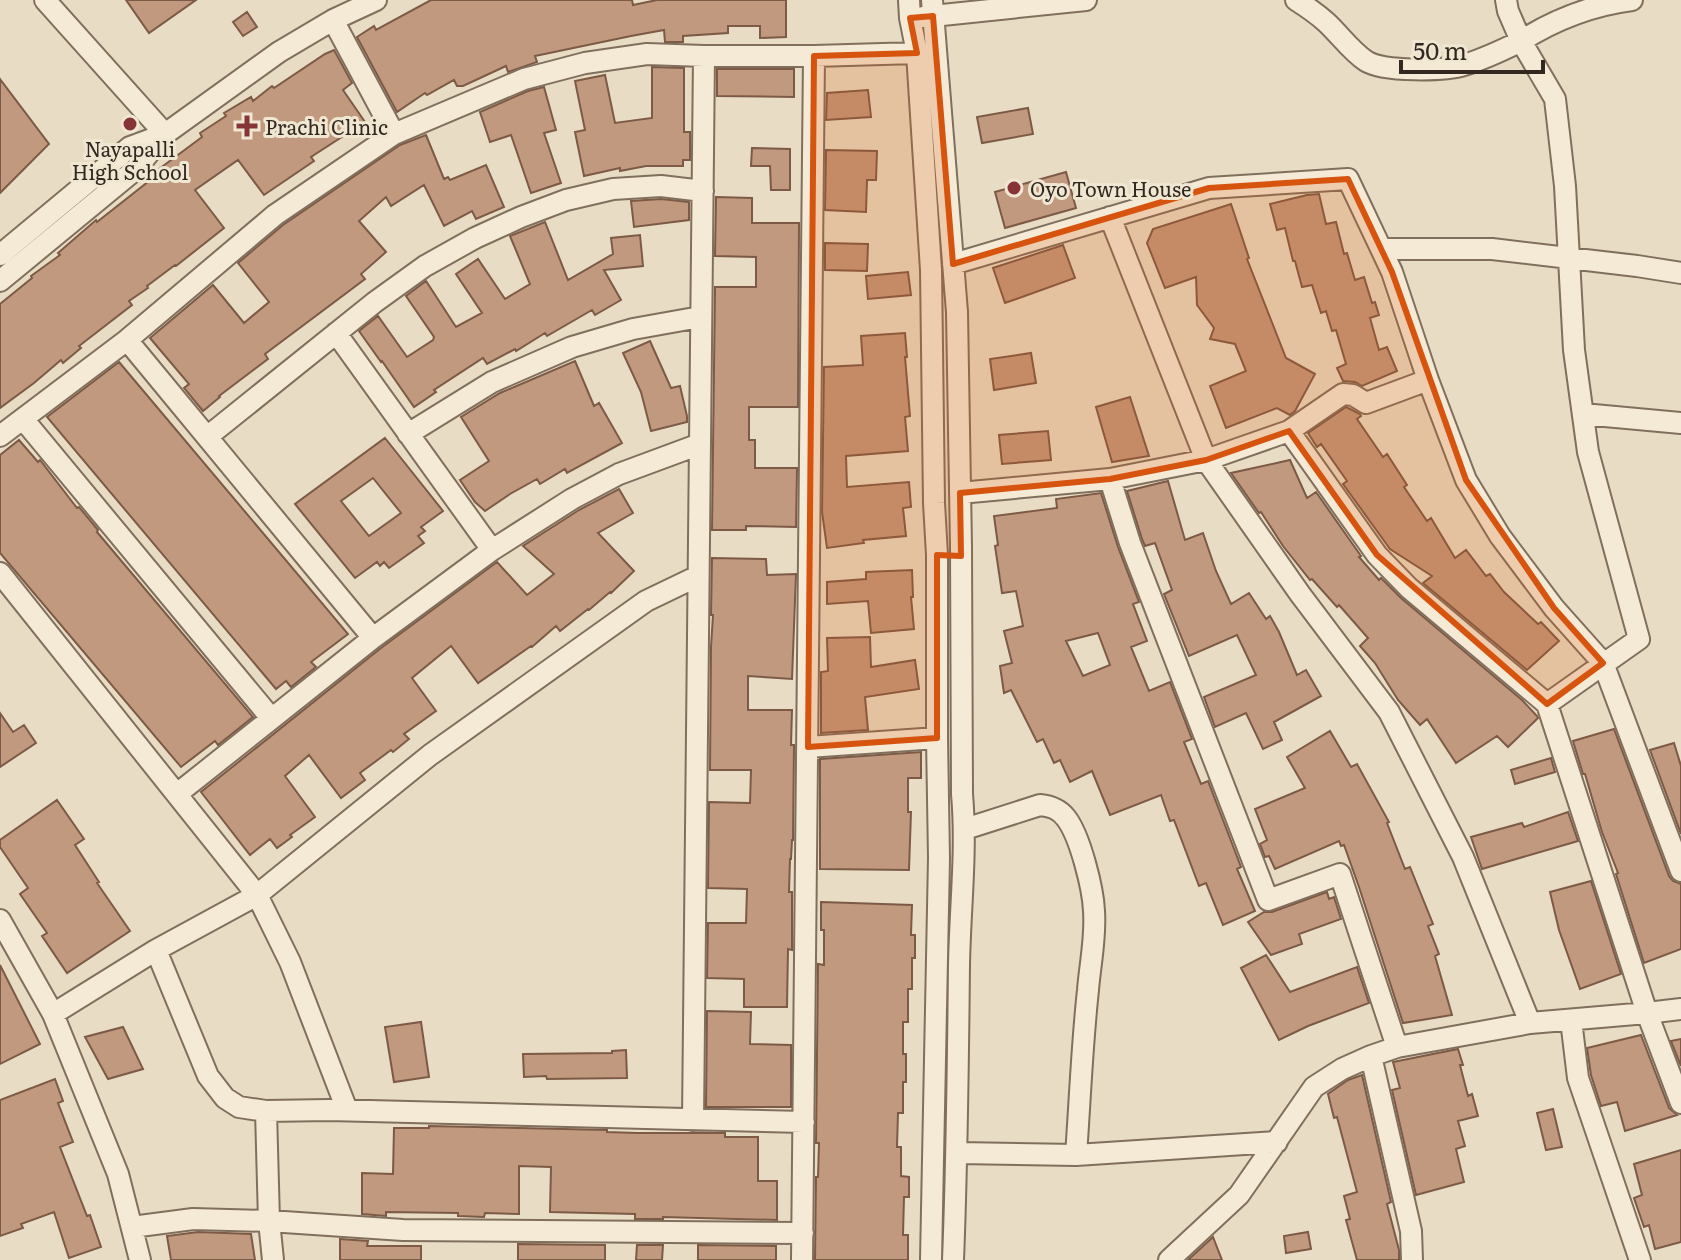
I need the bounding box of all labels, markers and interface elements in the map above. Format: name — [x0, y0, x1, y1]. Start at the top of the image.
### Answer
scale bar — [1401, 24, 1543, 74]
text: 50 m — [1413, 32, 1467, 67]
place label: Prachi Clinic — [265, 111, 388, 141]
marker: Nayapalli High School — [121, 115, 139, 133]
marker: Prachi Clinic — [236, 115, 258, 137]
place label: Nayapalli High School — [72, 133, 188, 186]
place label: Oyo Town House — [1030, 173, 1191, 203]
marker: Oyo Town House — [1005, 179, 1023, 197]

